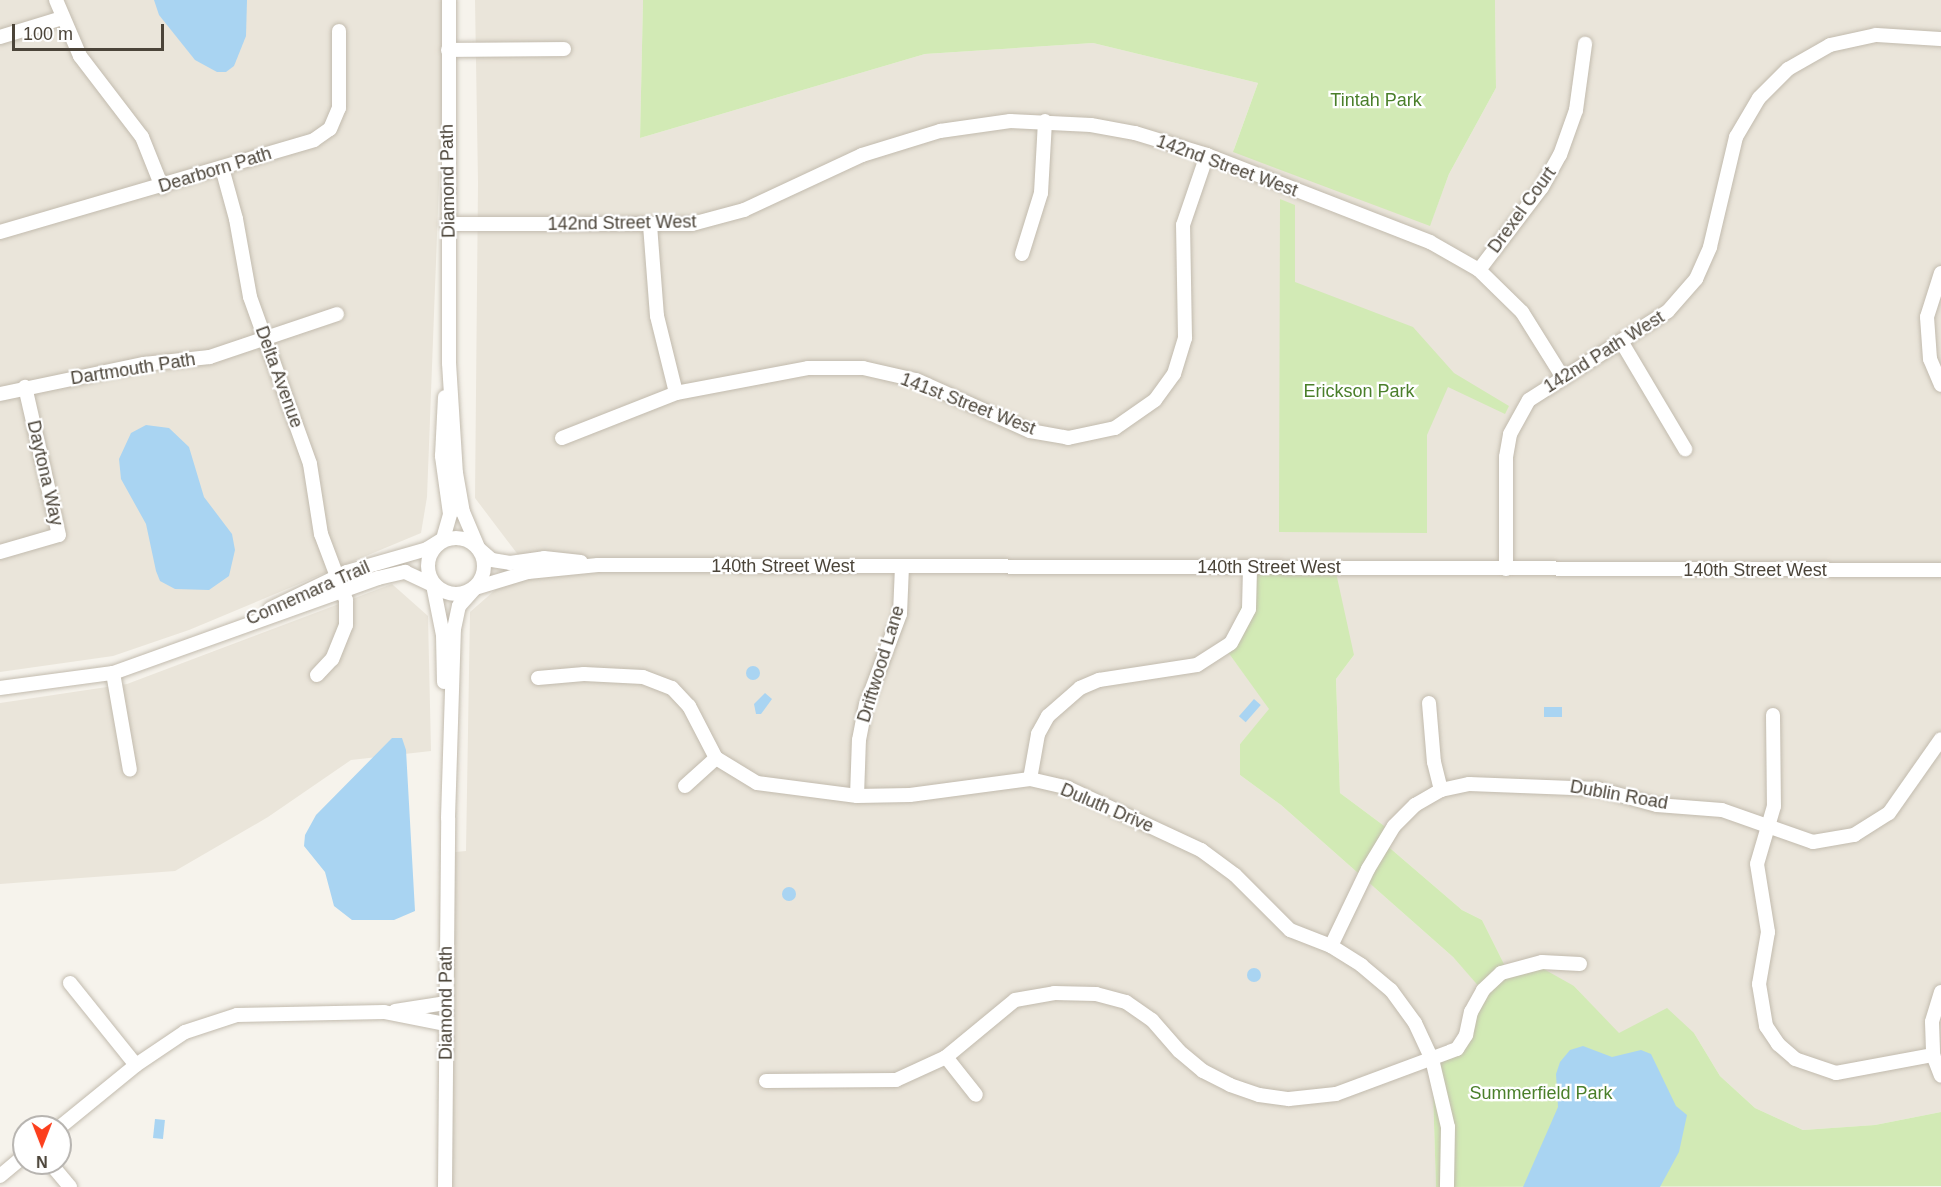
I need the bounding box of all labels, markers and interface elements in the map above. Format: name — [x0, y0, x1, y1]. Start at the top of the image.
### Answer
scale bar — [15, 12, 166, 50]
text: 100 m — [23, 24, 73, 44]
park label: Tintah Park — [1330, 89, 1422, 111]
street label: Diamond Path — [436, 124, 460, 238]
street label: 142nd Street West — [1153, 130, 1301, 202]
street label: Dearborn Path — [156, 143, 274, 197]
street label: Drexel Court — [1484, 163, 1560, 257]
street label: 142nd Street West — [547, 211, 697, 235]
street label: 142nd Path West — [1540, 306, 1668, 398]
street label: Delta Avenue — [250, 323, 308, 431]
street label: Dartmouth Path — [69, 348, 197, 390]
street label: 141st Street West — [898, 368, 1038, 440]
park label: Erickson Park — [1303, 380, 1415, 402]
street label: Daytona Way — [22, 418, 68, 528]
street label: 140th Street West — [711, 555, 855, 577]
street label: Connemara Trail — [243, 556, 373, 630]
street label: 140th Street West — [1197, 556, 1341, 578]
street label: 140th Street West — [1683, 559, 1827, 581]
street label: Driftwood Lane — [853, 603, 909, 725]
street label: Dublin Road — [1568, 776, 1670, 814]
street label: Duluth Drive — [1057, 779, 1157, 837]
street label: Diamond Path — [435, 946, 457, 1060]
park label: Summerfield Park — [1469, 1082, 1613, 1104]
north arrow — [12, 1115, 72, 1175]
text: N — [36, 1153, 48, 1170]

